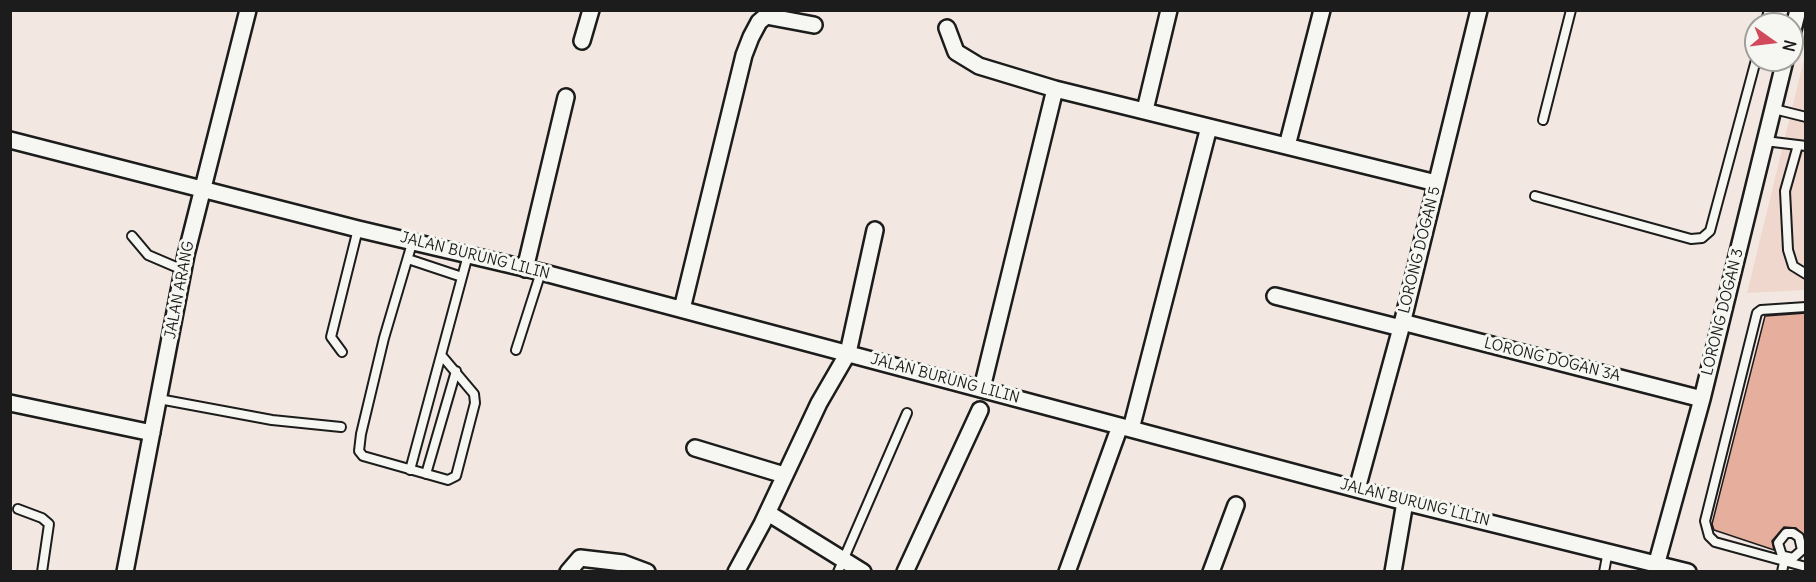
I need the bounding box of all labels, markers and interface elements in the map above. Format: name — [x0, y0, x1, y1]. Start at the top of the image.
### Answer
north arrow — [1744, 12, 1804, 72]
text: N — [1778, 38, 1801, 54]
street label: LORONG DOGAN 5 — [1396, 185, 1444, 315]
street label: JALAN BURUNG LILIN — [398, 229, 552, 283]
street label: JALAN ARANG — [162, 240, 198, 340]
street label: LORONG DOGAN 3 — [1699, 247, 1747, 377]
street label: LORONG DOGAN 3A — [1482, 334, 1622, 386]
street label: JALAN BURUNG LILIN — [869, 350, 1021, 408]
street label: JALAN BURUNG LILIN — [1338, 476, 1492, 530]

